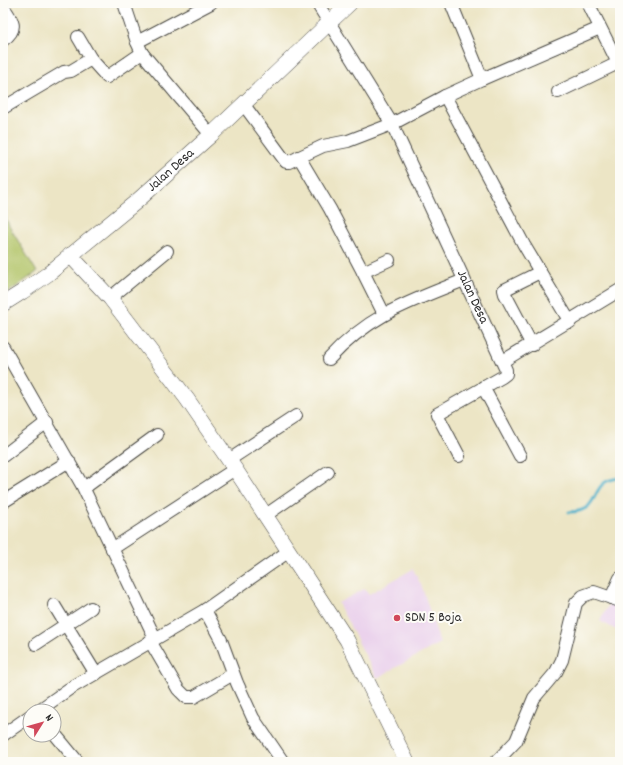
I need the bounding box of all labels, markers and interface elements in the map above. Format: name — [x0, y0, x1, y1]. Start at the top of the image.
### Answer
street label: Jalan Desa — [143, 144, 200, 197]
street label: Jalan Desa — [451, 267, 493, 328]
place label: SDN 5 Boja — [405, 608, 462, 628]
marker: SDN 5 Boja — [392, 613, 402, 623]
north arrow — [22, 703, 62, 743]
text: N — [40, 711, 57, 726]

